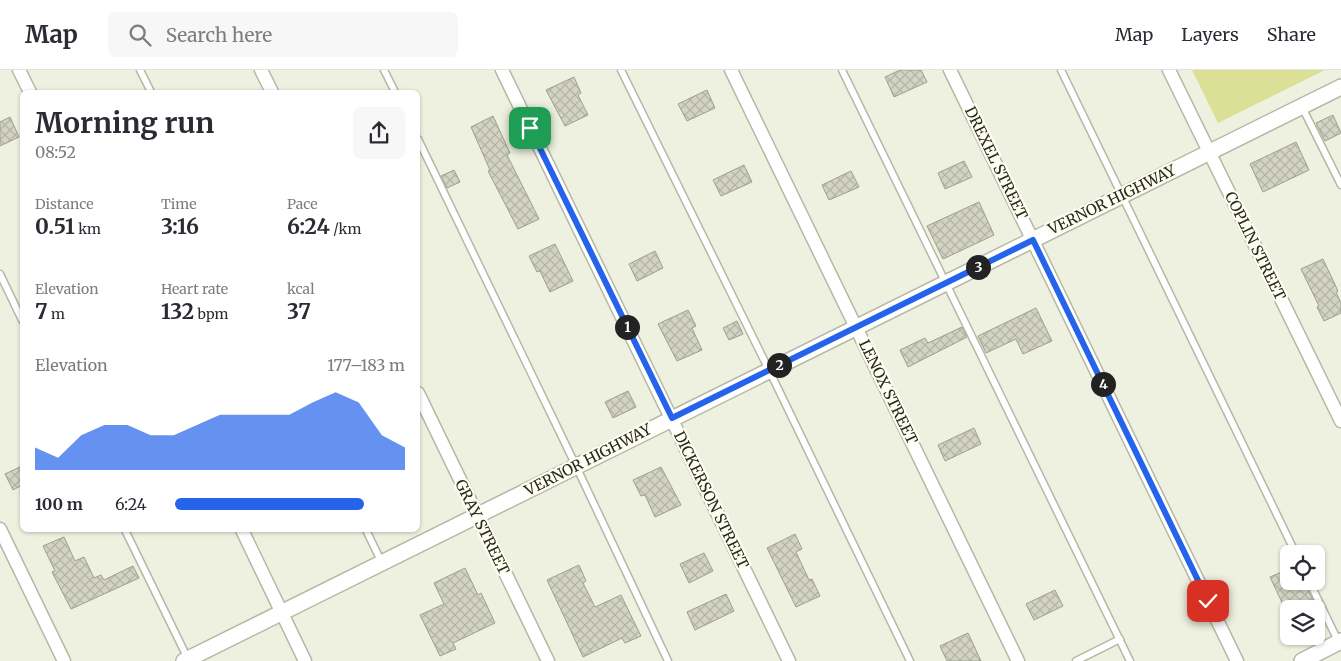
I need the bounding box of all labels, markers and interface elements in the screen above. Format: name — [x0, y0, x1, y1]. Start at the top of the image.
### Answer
search box — [108, 12, 458, 57]
text: Map — [25, 19, 78, 50]
icon: search — [126, 21, 154, 49]
text: Search here — [166, 23, 272, 47]
text: Map — [1115, 23, 1153, 46]
text: Layers — [1181, 23, 1239, 46]
text: Share — [1267, 23, 1316, 46]
street label: DREXEL STREET — [961, 103, 1032, 223]
text: Morning run — [35, 105, 214, 141]
button: share — [353, 107, 405, 159]
pin — [509, 107, 551, 149]
icon: arrive — [516, 114, 544, 142]
text: 08:52 — [35, 142, 76, 162]
street label: VERNOR HIGHWAY — [1044, 160, 1179, 239]
street label: COPLIN STREET — [1221, 188, 1290, 304]
text: Distance — [35, 195, 94, 213]
text: Time — [161, 195, 197, 213]
text: Pace — [287, 195, 318, 213]
text: 0.51 — [35, 213, 75, 240]
text: 3:16 — [161, 213, 199, 240]
text: 6:24 — [287, 213, 330, 240]
text: km — [75, 220, 101, 238]
text: /km — [330, 220, 361, 238]
pin: 3 — [966, 254, 990, 280]
text: 3 — [974, 258, 983, 276]
text: Elevation — [35, 280, 99, 298]
text: Heart rate — [161, 280, 228, 298]
text: kcal — [287, 280, 315, 298]
text: 7 — [35, 298, 48, 325]
text: 132 — [161, 298, 194, 325]
text: 37 — [287, 298, 311, 325]
text: m — [48, 305, 65, 323]
text: bpm — [194, 305, 228, 323]
pin: 1 — [614, 314, 640, 340]
text: 1 — [624, 318, 631, 336]
street label: LENOX STREET — [855, 336, 922, 448]
pin: 2 — [766, 352, 792, 378]
text: Elevation — [35, 355, 108, 375]
text: 177–183 m — [327, 355, 405, 375]
text: 2 — [775, 356, 784, 374]
pin: 4 — [1090, 372, 1116, 396]
text: 4 — [1099, 375, 1108, 393]
street label: VERNOR HIGHWAY — [520, 419, 655, 500]
street label: DICKERSON STREET — [670, 428, 753, 572]
street label: GRAY STREET — [451, 476, 514, 578]
text: 100 m — [35, 494, 83, 514]
text: 6:24 — [115, 494, 147, 514]
map controls — [1280, 545, 1325, 645]
button: locate — [1280, 545, 1325, 590]
pin — [1187, 580, 1229, 622]
icon: check — [1194, 587, 1222, 615]
button: layers — [1280, 600, 1325, 645]

